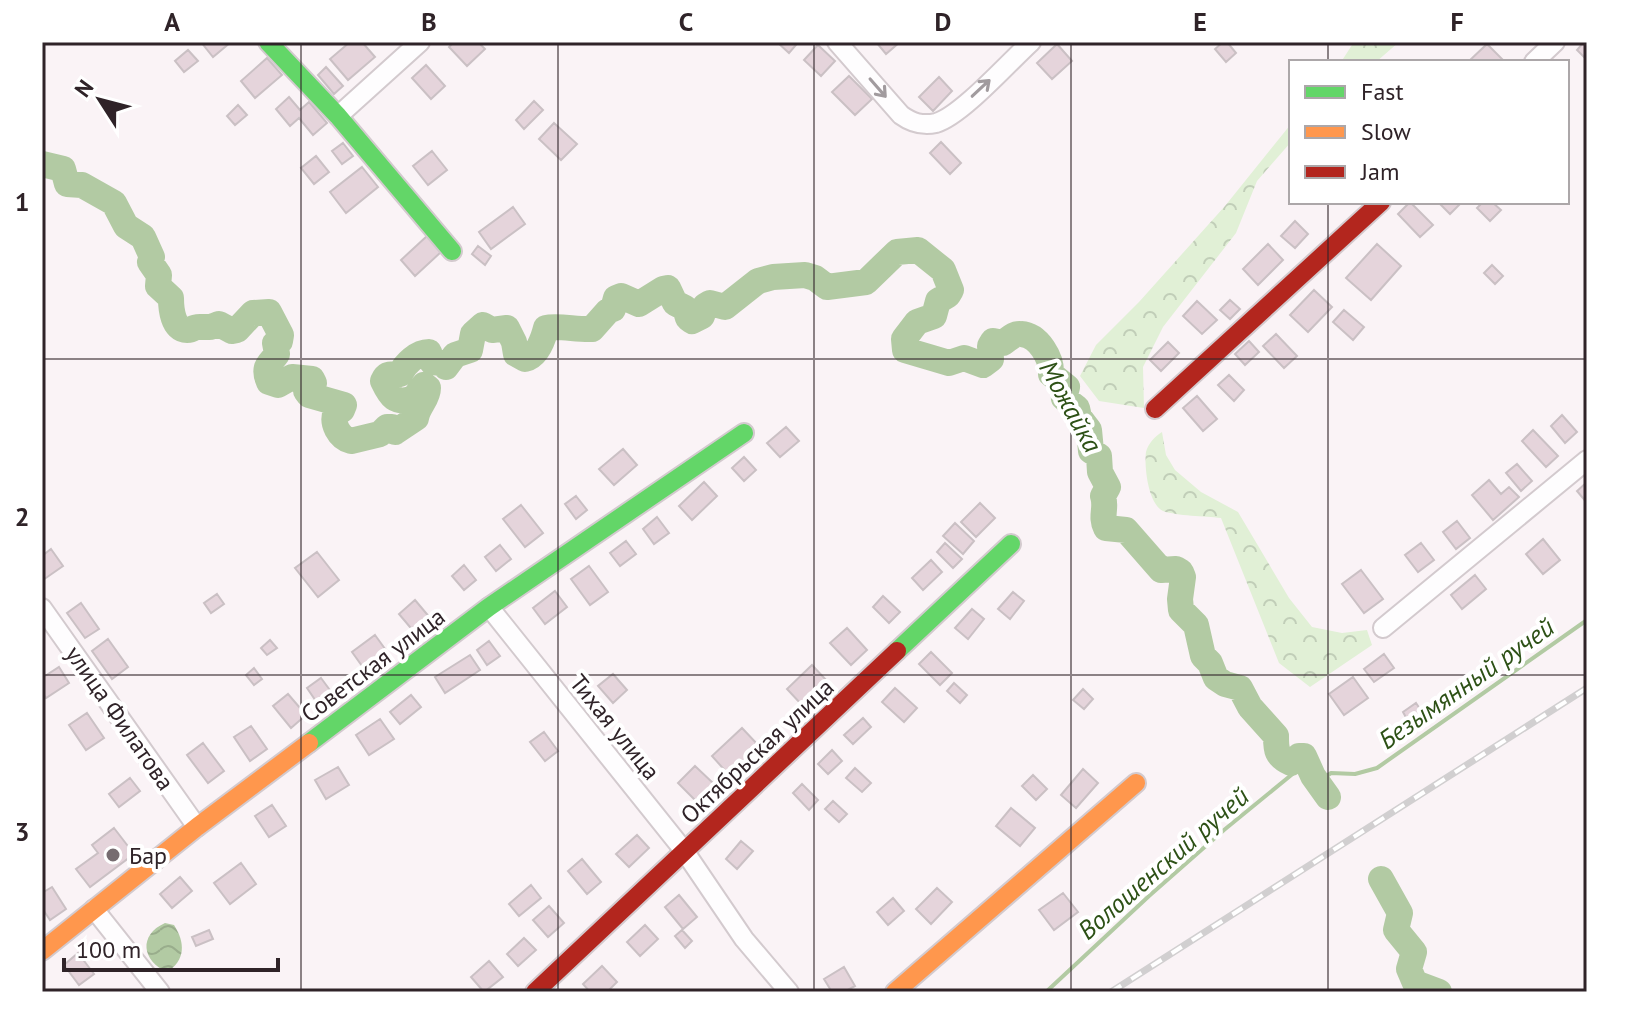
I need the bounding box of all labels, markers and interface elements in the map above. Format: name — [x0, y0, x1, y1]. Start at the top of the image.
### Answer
text: A — [164, 5, 180, 38]
text: B — [421, 5, 437, 38]
text: C — [679, 5, 693, 38]
text: D — [935, 5, 951, 38]
text: E — [1193, 5, 1207, 38]
text: F — [1450, 5, 1464, 38]
north arrow — [60, 60, 140, 140]
legend — [1289, 60, 1569, 204]
text: N — [68, 74, 99, 102]
text: Fast — [1361, 76, 1404, 107]
one-way arrow — [869, 78, 887, 98]
one-way arrow — [970, 80, 990, 98]
text: Slow — [1361, 116, 1411, 147]
text: Jam — [1360, 156, 1399, 187]
text: 1 — [15, 185, 29, 218]
water label: Можайка — [1032, 354, 1110, 458]
text: 2 — [15, 500, 29, 533]
street label: Советская улица — [295, 601, 451, 729]
water label: Безымянный ручей — [1372, 610, 1560, 756]
street label: улица Филатова — [59, 640, 181, 796]
street label: Тихая улица — [563, 668, 667, 786]
street label: Октябрьская улица — [674, 672, 840, 830]
water label: Волошенский ручей — [1071, 780, 1255, 946]
text: 3 — [15, 815, 29, 848]
place label: Бар — [129, 840, 167, 871]
marker: Бар — [104, 846, 122, 864]
scale bar — [64, 922, 278, 972]
text: 100 m — [76, 934, 141, 965]

